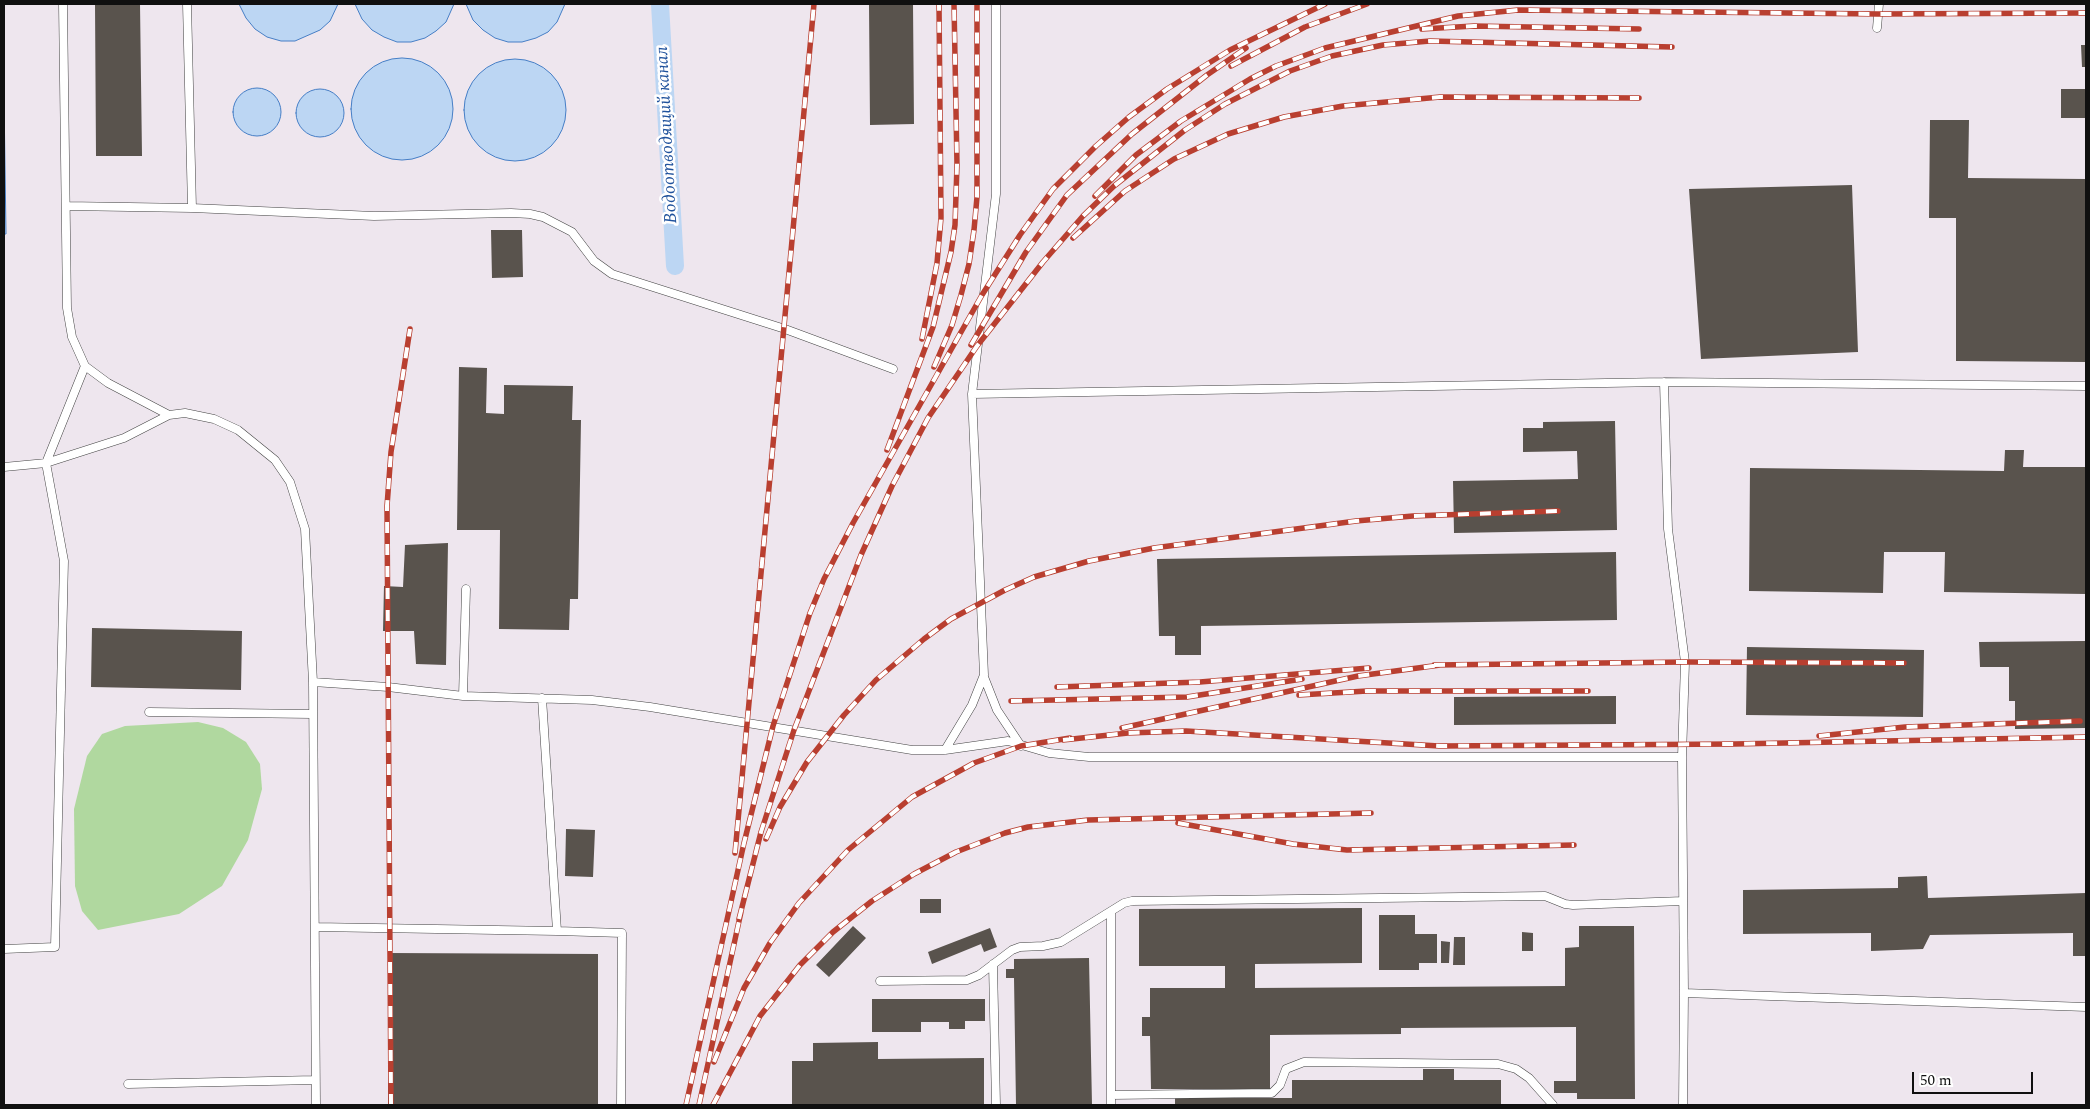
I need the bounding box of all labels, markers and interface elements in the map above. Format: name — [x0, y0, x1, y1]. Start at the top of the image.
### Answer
water label: Водоотводящий канал — [653, 46, 683, 224]
scale bar — [1915, 1062, 2036, 1094]
text: 50 m — [1920, 1069, 1952, 1092]

